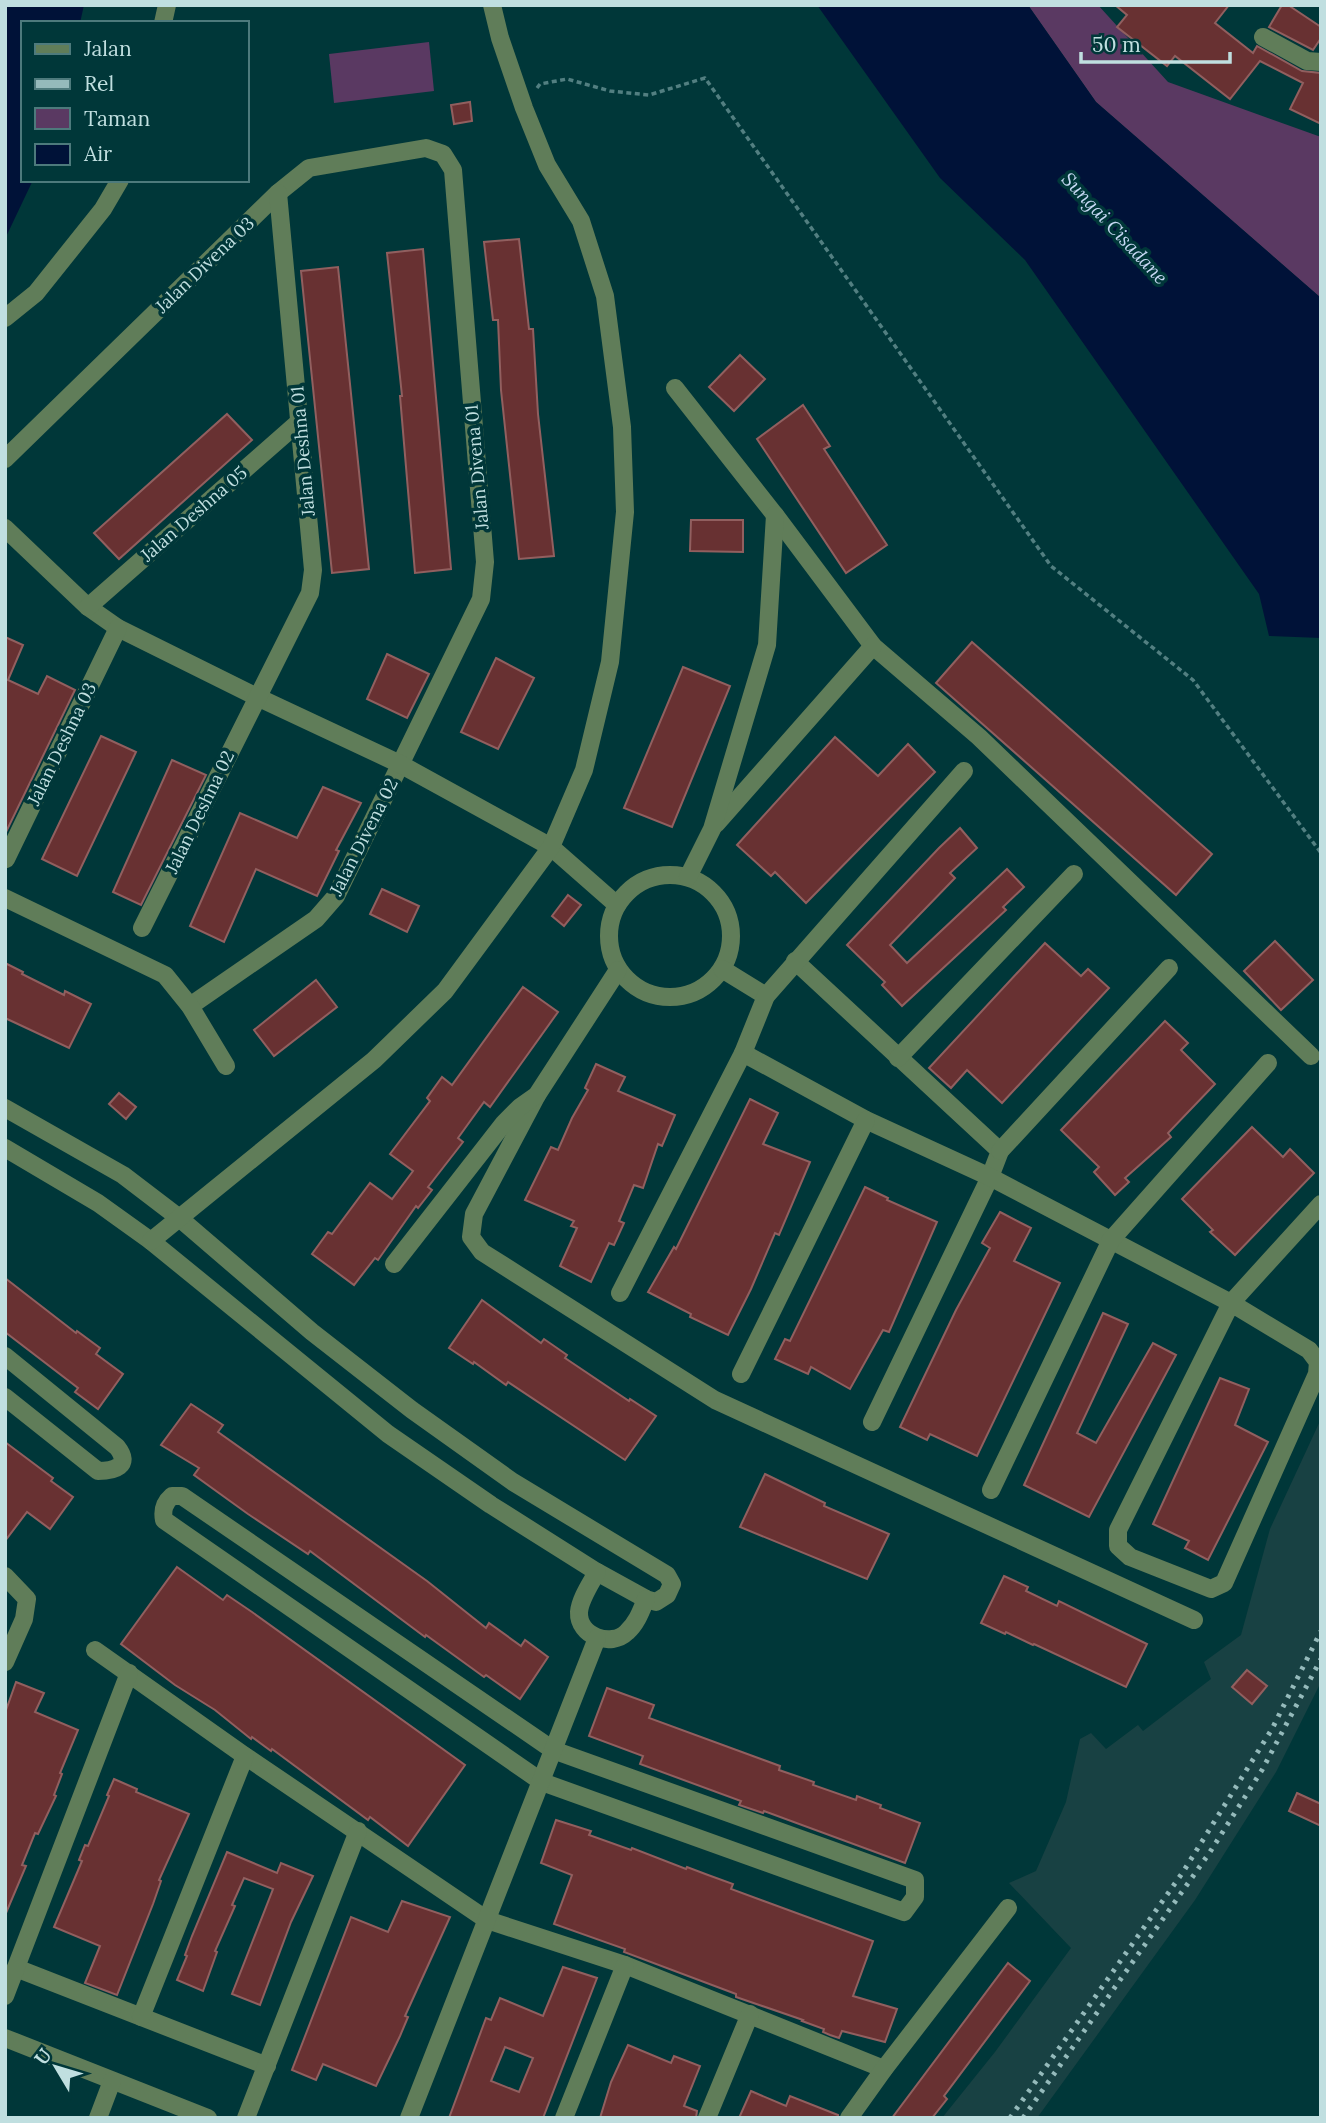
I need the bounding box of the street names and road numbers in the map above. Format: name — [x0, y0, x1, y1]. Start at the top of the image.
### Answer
street label: Jalan Divena 03 — [150, 212, 259, 318]
street label: Jalan Deshna 01 — [285, 385, 320, 518]
street label: Jalan Divena 01 — [460, 404, 494, 532]
street label: Jalan Deshna 05 — [135, 461, 252, 567]
street label: Jalan Deshna 03 — [21, 679, 101, 810]
street label: Jalan Deshna 02 — [160, 747, 239, 878]
street label: Jalan Divena 02 — [324, 774, 403, 900]

